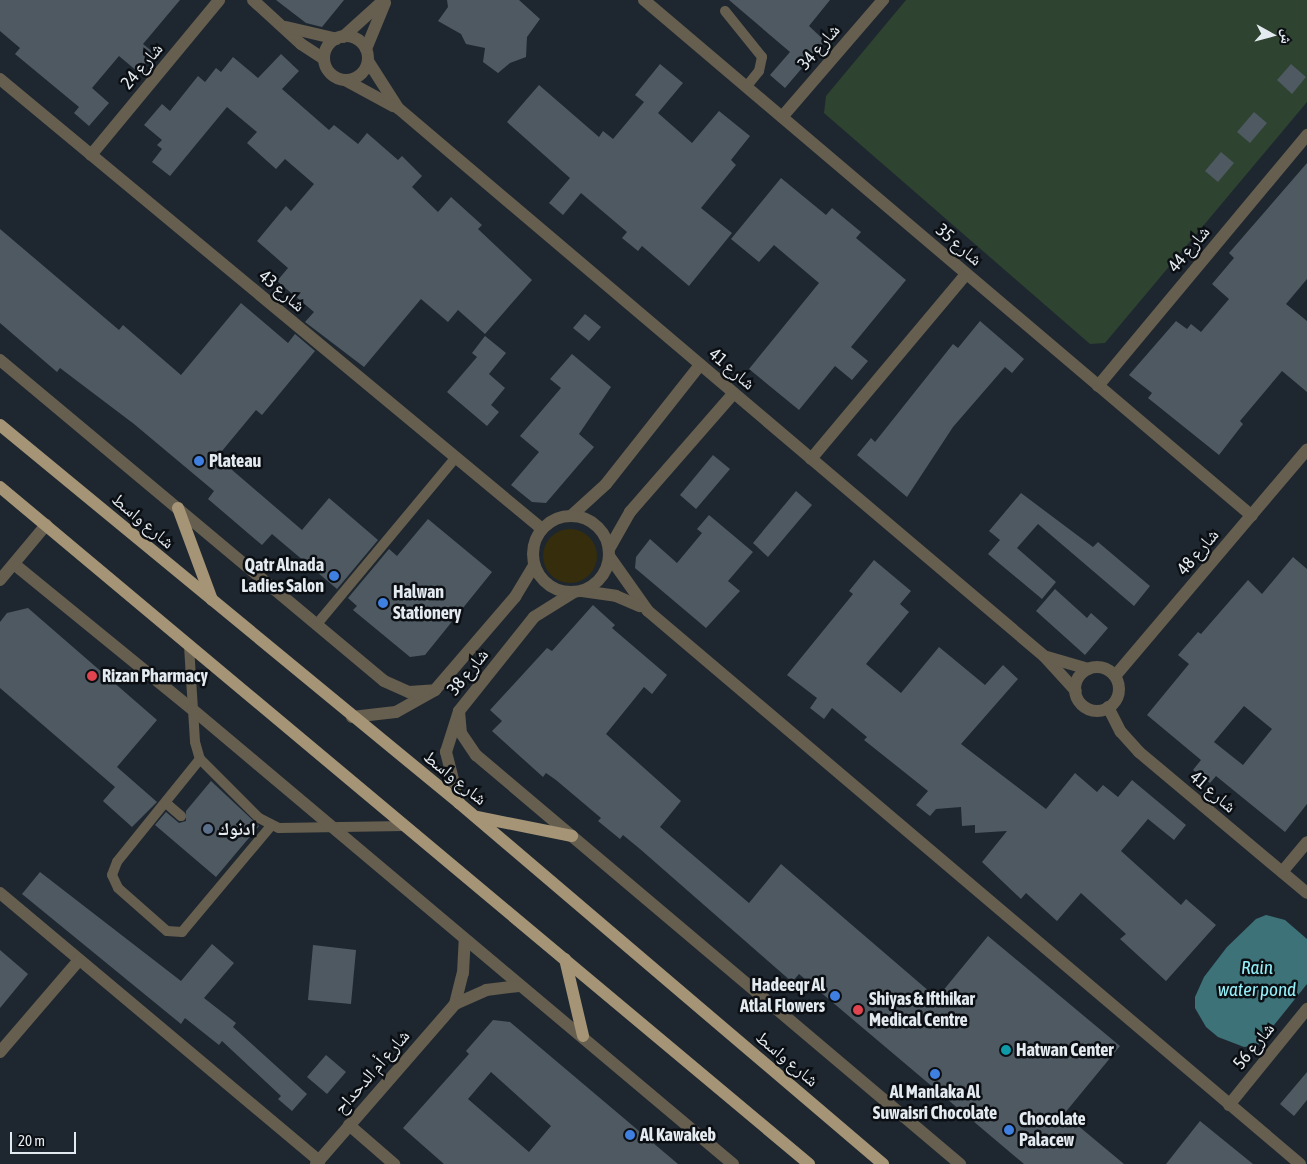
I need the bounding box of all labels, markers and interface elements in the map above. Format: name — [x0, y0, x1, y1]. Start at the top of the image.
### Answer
north arrow — [1247, 10, 1297, 60]
street label: شارع 34 — [793, 20, 845, 74]
text: ش — [1278, 28, 1296, 45]
street label: شارع 24 — [116, 39, 168, 93]
street label: شارع 35 — [932, 219, 986, 271]
street label: شارع 44 — [1163, 222, 1215, 276]
street label: شارع 43 — [255, 265, 309, 317]
street label: شارع 41 — [705, 343, 759, 395]
place label: Plateau — [209, 450, 261, 472]
marker: Plateau — [193, 455, 205, 467]
street label: شارع واسط — [107, 489, 179, 553]
street label: شارع 48 — [1172, 525, 1224, 579]
place label: Qatr Alnada Ladies Salon — [241, 555, 324, 598]
marker: Qatr Alnada Ladies Salon — [328, 570, 340, 582]
place label: Halwan Stationery — [393, 582, 462, 624]
marker: Halwan Stationery — [377, 597, 389, 609]
street label: شارع 38 — [443, 644, 493, 700]
place label: Rizan Pharmacy — [102, 665, 208, 687]
marker: Rizan Pharmacy — [86, 670, 98, 682]
street label: شارع واسط — [419, 746, 491, 810]
street label: شارع 41 — [1186, 766, 1240, 818]
place label: ادنوك — [218, 818, 256, 840]
marker: ادنوك — [202, 823, 214, 835]
water label: Rain water pond — [1218, 957, 1296, 1001]
place label: Hadeeqr Al Atlal Flowers — [740, 975, 825, 1018]
place label: Shiyas & Ifthikar Medical Centre — [869, 989, 975, 1032]
marker: Hadeeqr Al Atlal Flowers — [829, 990, 841, 1002]
marker: Shiyas & Ifthikar Medical Centre — [851, 1003, 865, 1017]
street label: شارع 56 — [1229, 1018, 1279, 1074]
street label: شارع أم الدحداح — [330, 1025, 414, 1119]
street label: شارع واسط — [751, 1027, 823, 1091]
place label: Hatwan Center — [1016, 1039, 1114, 1061]
marker: Hatwan Center — [1000, 1044, 1012, 1056]
marker: Al Manlaka Al Suwaisri Chocolate — [929, 1068, 941, 1080]
place label: Al Manlaka Al Suwaisri Chocolate — [873, 1082, 997, 1124]
place label: Chocolate Palacew — [1019, 1109, 1086, 1152]
scale bar — [12, 1122, 79, 1154]
place label: Al Kawakeb — [640, 1124, 716, 1146]
marker: Chocolate Palacew — [1003, 1124, 1015, 1136]
marker: Al Kawakeb — [624, 1129, 636, 1141]
text: 20 m — [18, 1132, 45, 1149]

